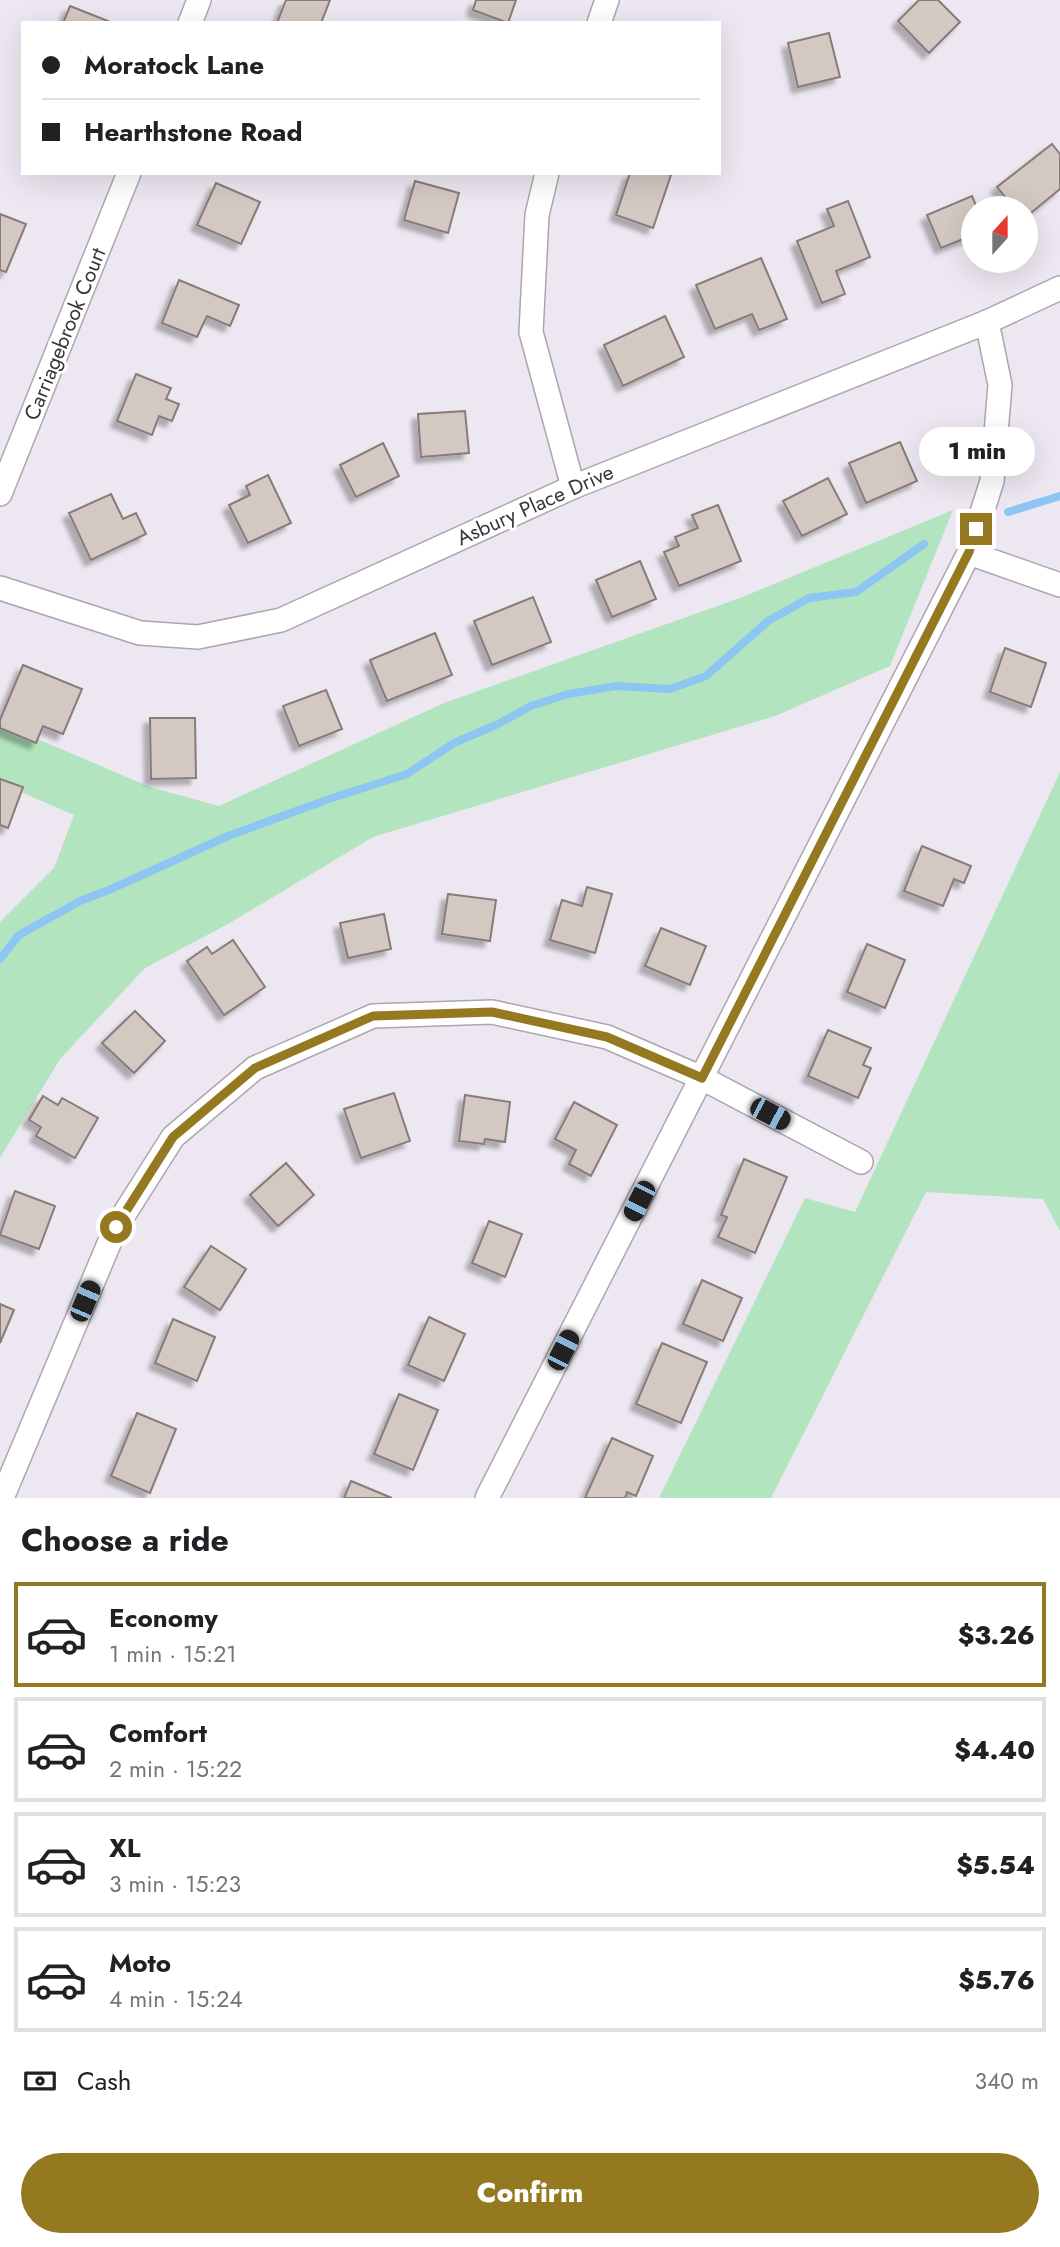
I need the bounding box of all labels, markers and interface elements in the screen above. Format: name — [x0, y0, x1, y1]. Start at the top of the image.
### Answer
text: Moratock Lane — [84, 46, 264, 84]
text: Hearthstone Road — [84, 113, 302, 151]
north arrow — [961, 196, 1038, 273]
map controls — [961, 196, 1038, 273]
street label: Carriagebrook Court — [17, 243, 113, 425]
callout: 1 min — [918, 428, 1034, 476]
text: 1 min — [948, 434, 1006, 468]
street label: Asbury Place Drive — [452, 457, 618, 553]
route end — [960, 513, 992, 545]
car — [747, 1095, 794, 1133]
car — [621, 1178, 658, 1224]
route start — [100, 1211, 132, 1243]
car — [68, 1278, 103, 1324]
car — [545, 1327, 582, 1373]
text: Choose a ride — [21, 1517, 229, 1563]
text: Economy — [109, 1599, 218, 1637]
icon: car — [25, 1603, 88, 1666]
text: $3.26 — [958, 1616, 1035, 1654]
text: 1 min · 15:21 — [109, 1637, 237, 1671]
text: Comfort — [109, 1714, 207, 1752]
icon: car — [25, 1718, 88, 1781]
text: $4.40 — [954, 1731, 1035, 1769]
text: 2 min · 15:22 — [109, 1752, 242, 1786]
text: XL — [109, 1829, 141, 1867]
icon: car — [25, 1833, 88, 1896]
text: $5.54 — [956, 1846, 1035, 1884]
text: 3 min · 15:23 — [109, 1867, 241, 1901]
text: Moto — [109, 1944, 171, 1982]
icon: car — [25, 1948, 88, 2011]
text: $5.76 — [958, 1961, 1035, 1999]
text: 4 min · 15:24 — [109, 1982, 243, 2016]
icon: cash — [21, 2062, 59, 2100]
text: Cash — [77, 2062, 131, 2100]
text: 340 m — [974, 2064, 1039, 2098]
button: Confirm — [21, 2153, 1039, 2233]

